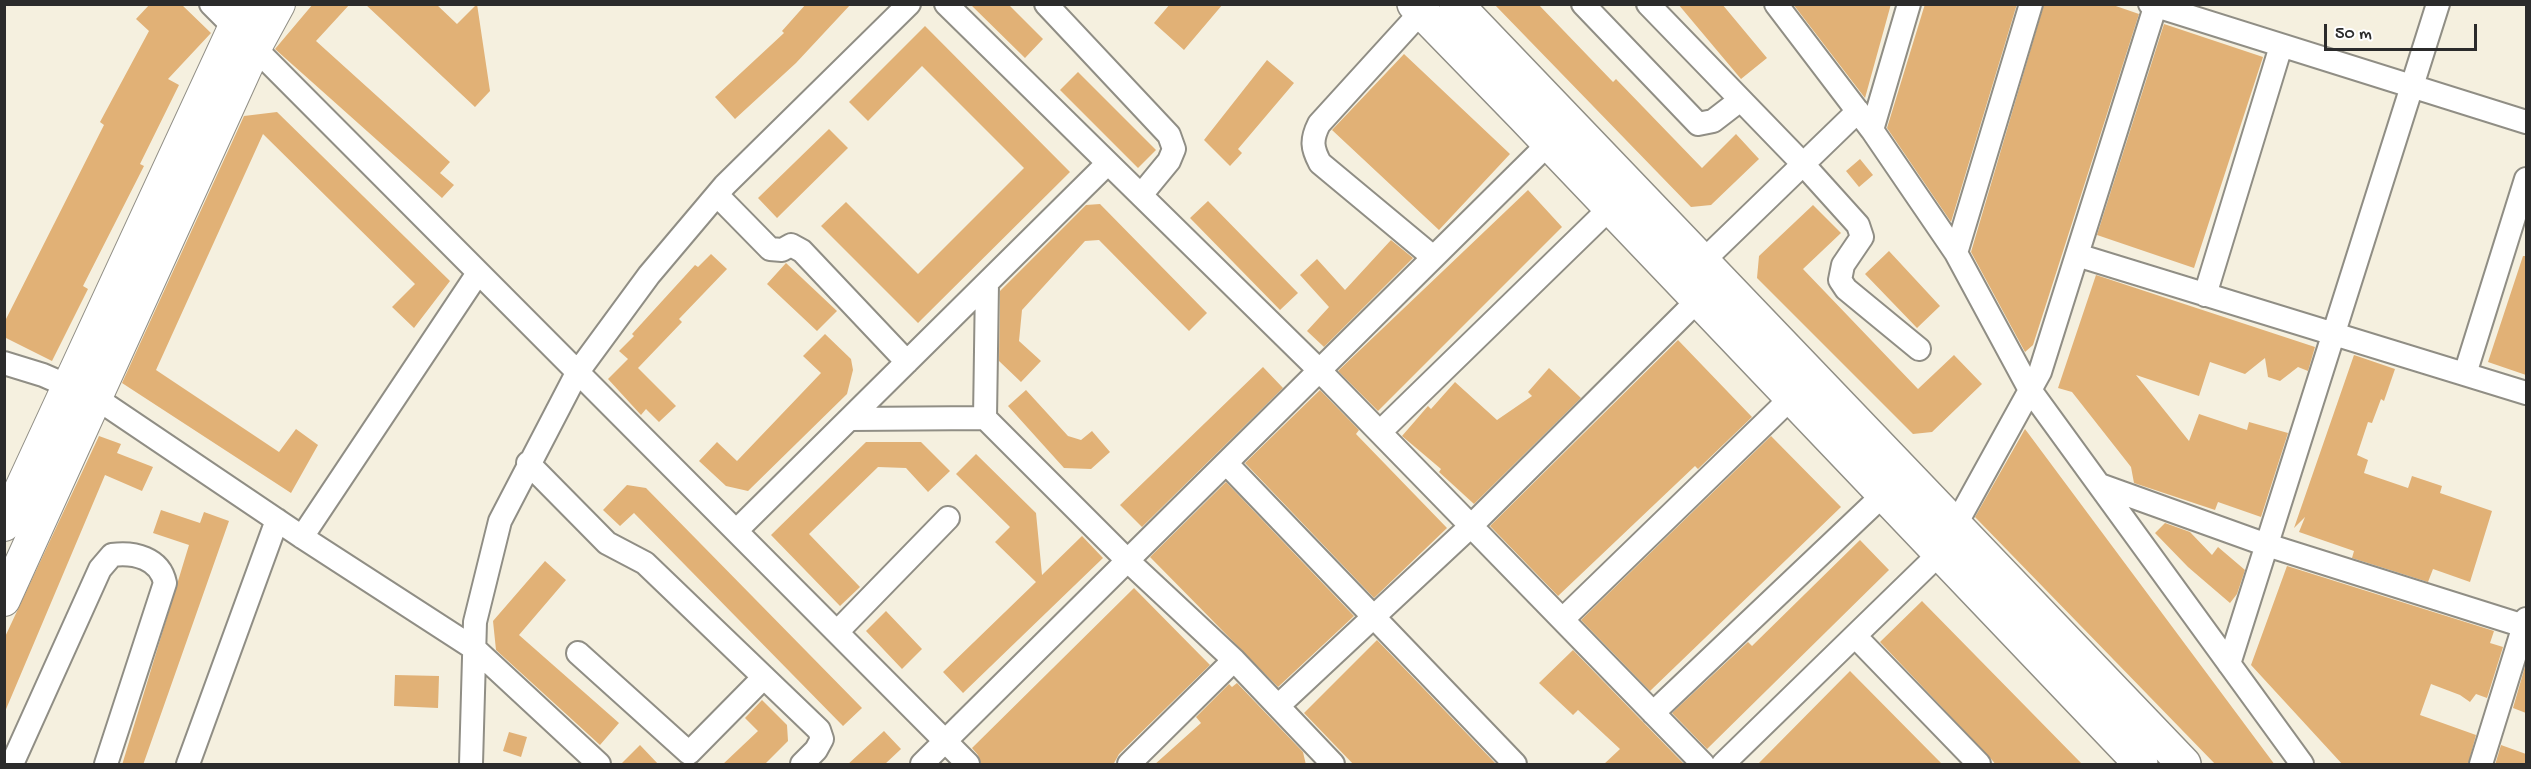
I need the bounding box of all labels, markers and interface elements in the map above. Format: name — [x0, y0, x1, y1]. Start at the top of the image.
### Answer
scale bar — [2327, 12, 2480, 50]
text: 50 m — [2335, 24, 2372, 45]

